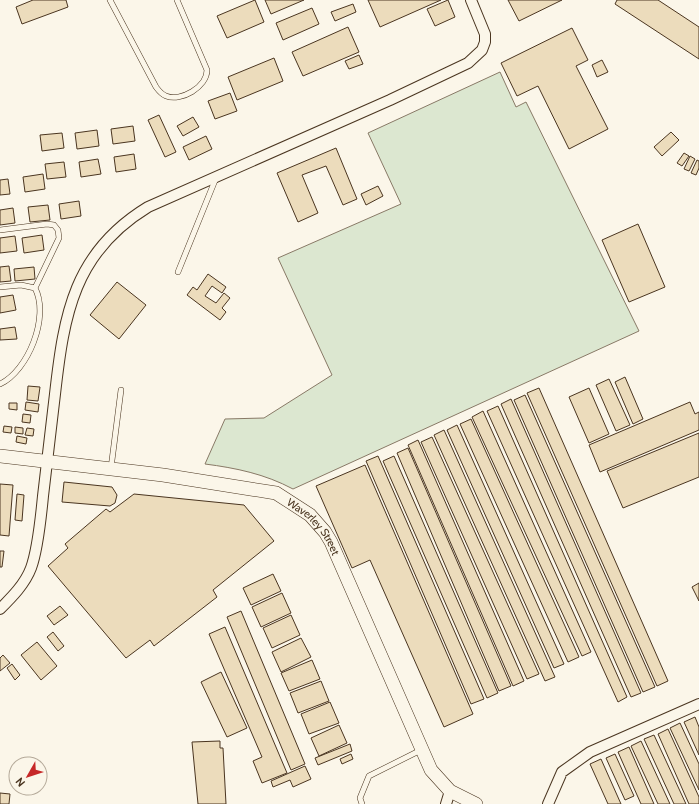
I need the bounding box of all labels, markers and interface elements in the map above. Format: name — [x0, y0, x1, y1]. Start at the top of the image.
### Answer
street label: Waverley Street — [284, 495, 343, 558]
north arrow — [8, 756, 48, 796]
text: N — [12, 775, 28, 790]

